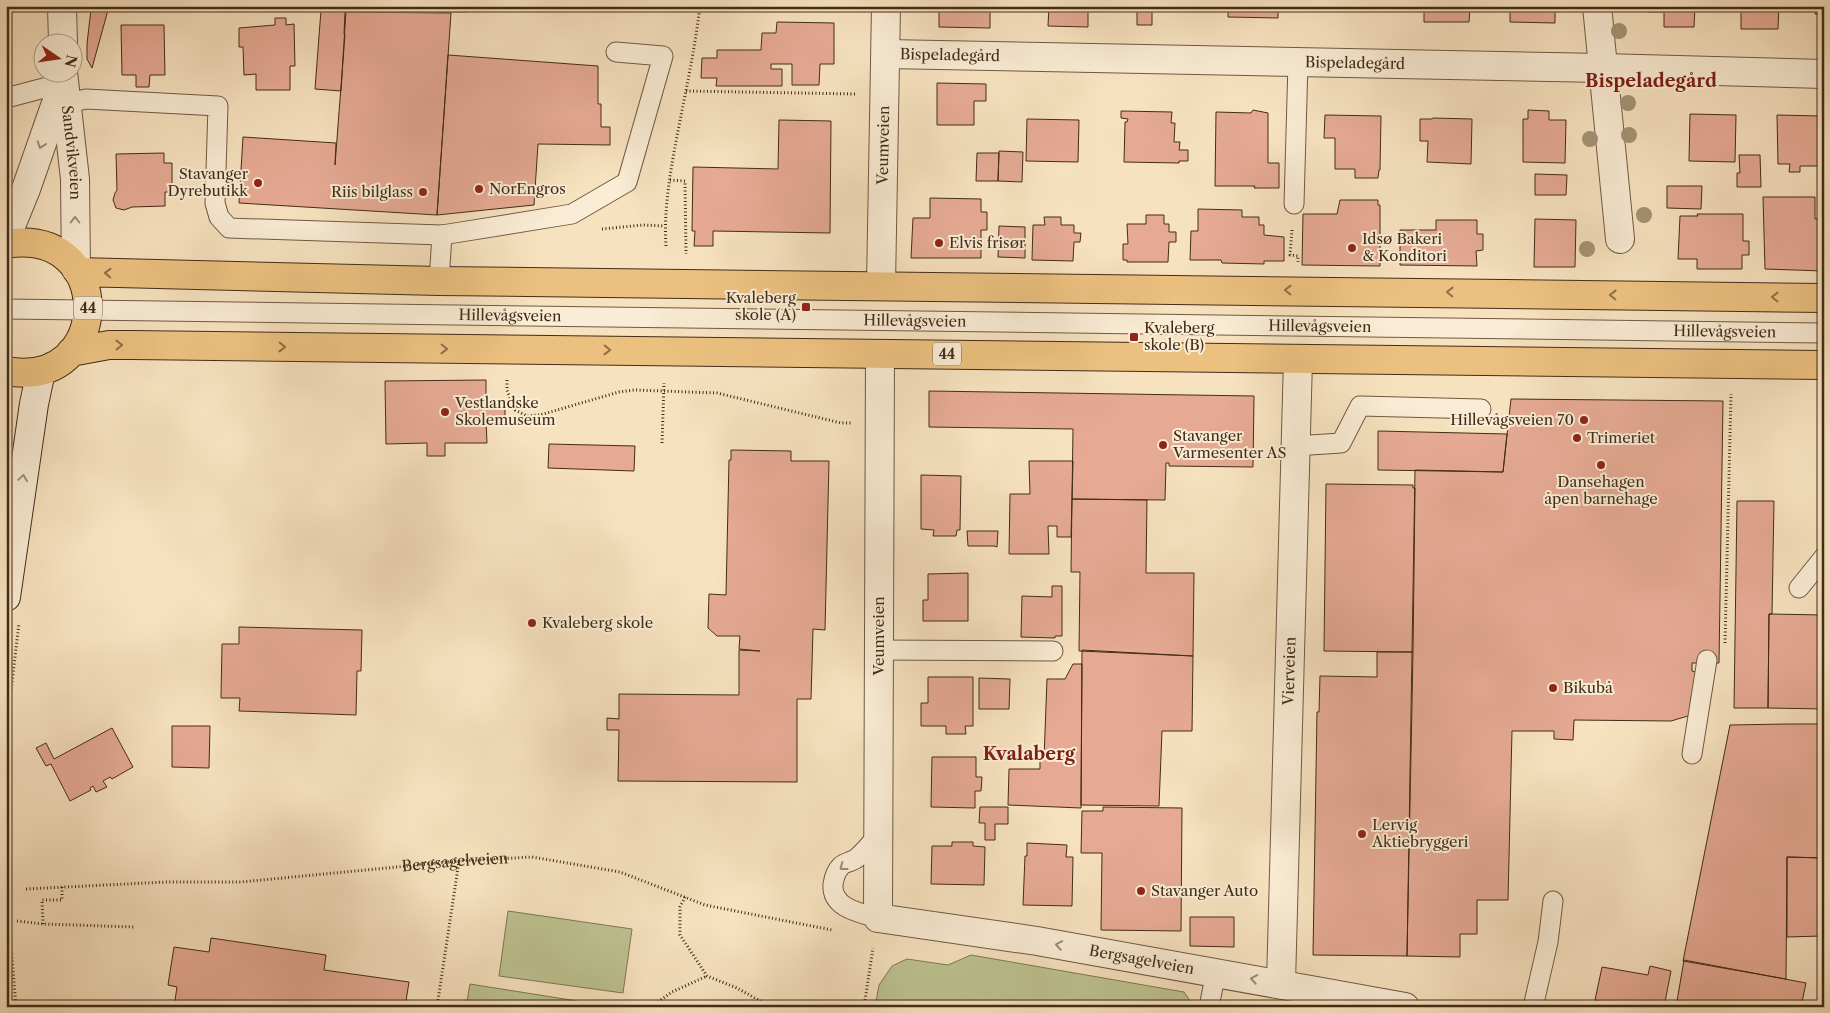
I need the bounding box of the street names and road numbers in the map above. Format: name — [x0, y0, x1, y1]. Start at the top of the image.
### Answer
street label: Bispeladegård — [900, 44, 1000, 65]
street label: Bispeladegård — [1305, 52, 1405, 73]
street label: Sandvikveien — [58, 104, 85, 200]
street label: Veumveien — [873, 105, 893, 186]
road number: 44 — [74, 296, 102, 320]
street label: Hillevågsveien — [458, 305, 562, 325]
street label: Hillevågsveien — [863, 310, 967, 331]
street label: Hillevågsveien — [1268, 316, 1372, 336]
street label: Hillevågsveien — [1673, 321, 1777, 341]
road number: 44 — [933, 342, 961, 366]
street label: Veumveien — [869, 596, 888, 677]
street label: Vierveien — [1279, 636, 1299, 707]
street label: Bergsagelveien — [401, 848, 509, 875]
street label: Bergsagelveien — [1088, 941, 1196, 978]

